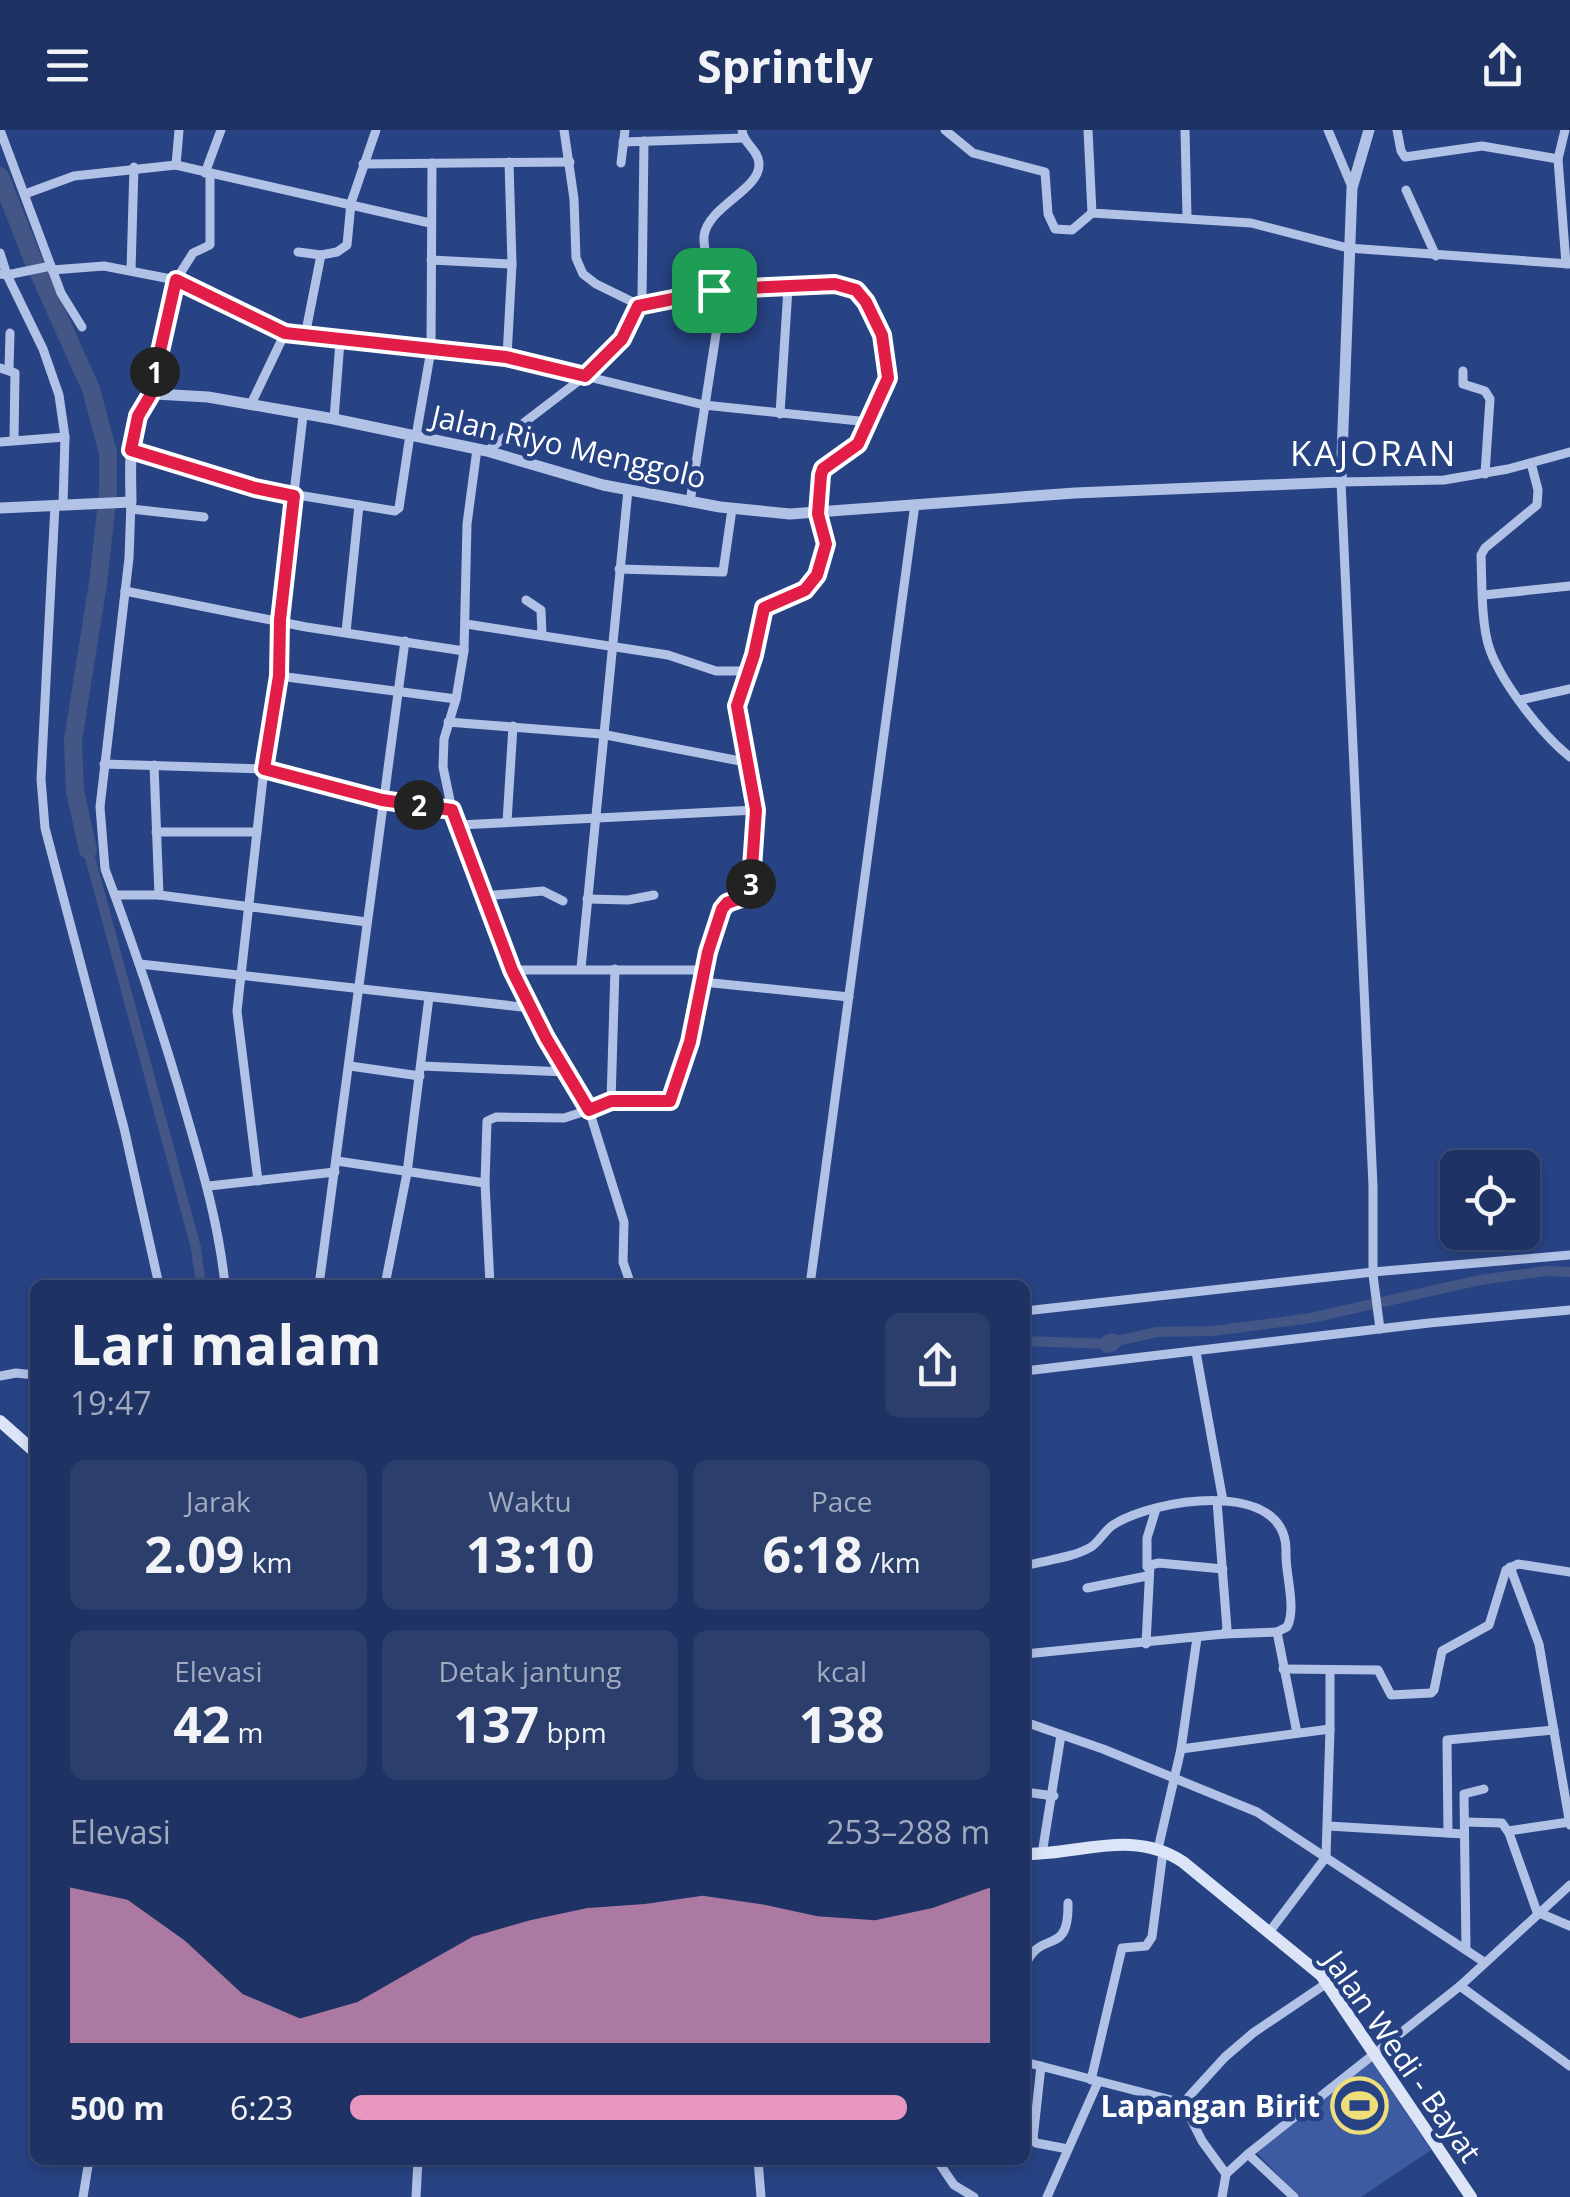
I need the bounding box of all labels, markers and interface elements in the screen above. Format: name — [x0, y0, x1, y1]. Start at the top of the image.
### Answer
text: Sprintly — [697, 35, 873, 96]
icon: menu — [40, 38, 95, 93]
icon: share — [1475, 38, 1530, 93]
pin — [672, 248, 757, 333]
icon: arrive — [687, 263, 742, 318]
pin: 1 — [130, 347, 180, 397]
text: 1 — [147, 353, 163, 391]
street label: Jalan Riyo Menggolo — [425, 394, 710, 498]
district label: KAJORAN — [1290, 429, 1458, 476]
pin: 2 — [394, 780, 444, 830]
text: 2 — [411, 786, 427, 824]
pin: 3 — [726, 859, 776, 909]
text: 3 — [743, 865, 759, 903]
map controls — [1440, 1150, 1540, 1250]
button: locate — [1440, 1150, 1540, 1250]
text: Lari malam — [70, 1306, 382, 1381]
button: share — [885, 1313, 990, 1418]
text: 19:47 — [70, 1381, 152, 1424]
text: Jarak — [186, 1482, 251, 1520]
text: Waktu — [488, 1482, 572, 1520]
text: Pace — [811, 1482, 872, 1520]
text: 2.09 — [144, 1520, 244, 1588]
text: 13:10 — [466, 1520, 594, 1588]
text: 6:18 — [763, 1520, 863, 1588]
text: km — [244, 1543, 292, 1581]
text: /km — [863, 1543, 921, 1581]
text: Elevasi — [174, 1652, 262, 1690]
text: Detak jantung — [439, 1652, 621, 1690]
text: kcal — [816, 1652, 867, 1690]
text: 42 — [173, 1690, 230, 1758]
text: 137 — [453, 1690, 539, 1758]
text: 138 — [799, 1690, 885, 1758]
text: m — [230, 1713, 264, 1751]
text: bpm — [539, 1713, 607, 1751]
text: Elevasi — [70, 1810, 171, 1853]
text: 253–288 m — [826, 1810, 990, 1853]
street label: Jalan Wedi - Bayat — [1313, 1940, 1491, 2170]
sports icon: Lapangan Birit — [1329, 2075, 1389, 2135]
place label: Lapangan Birit — [1100, 2085, 1320, 2126]
text: 500 m — [70, 2086, 165, 2129]
text: 6:23 — [230, 2086, 293, 2129]

